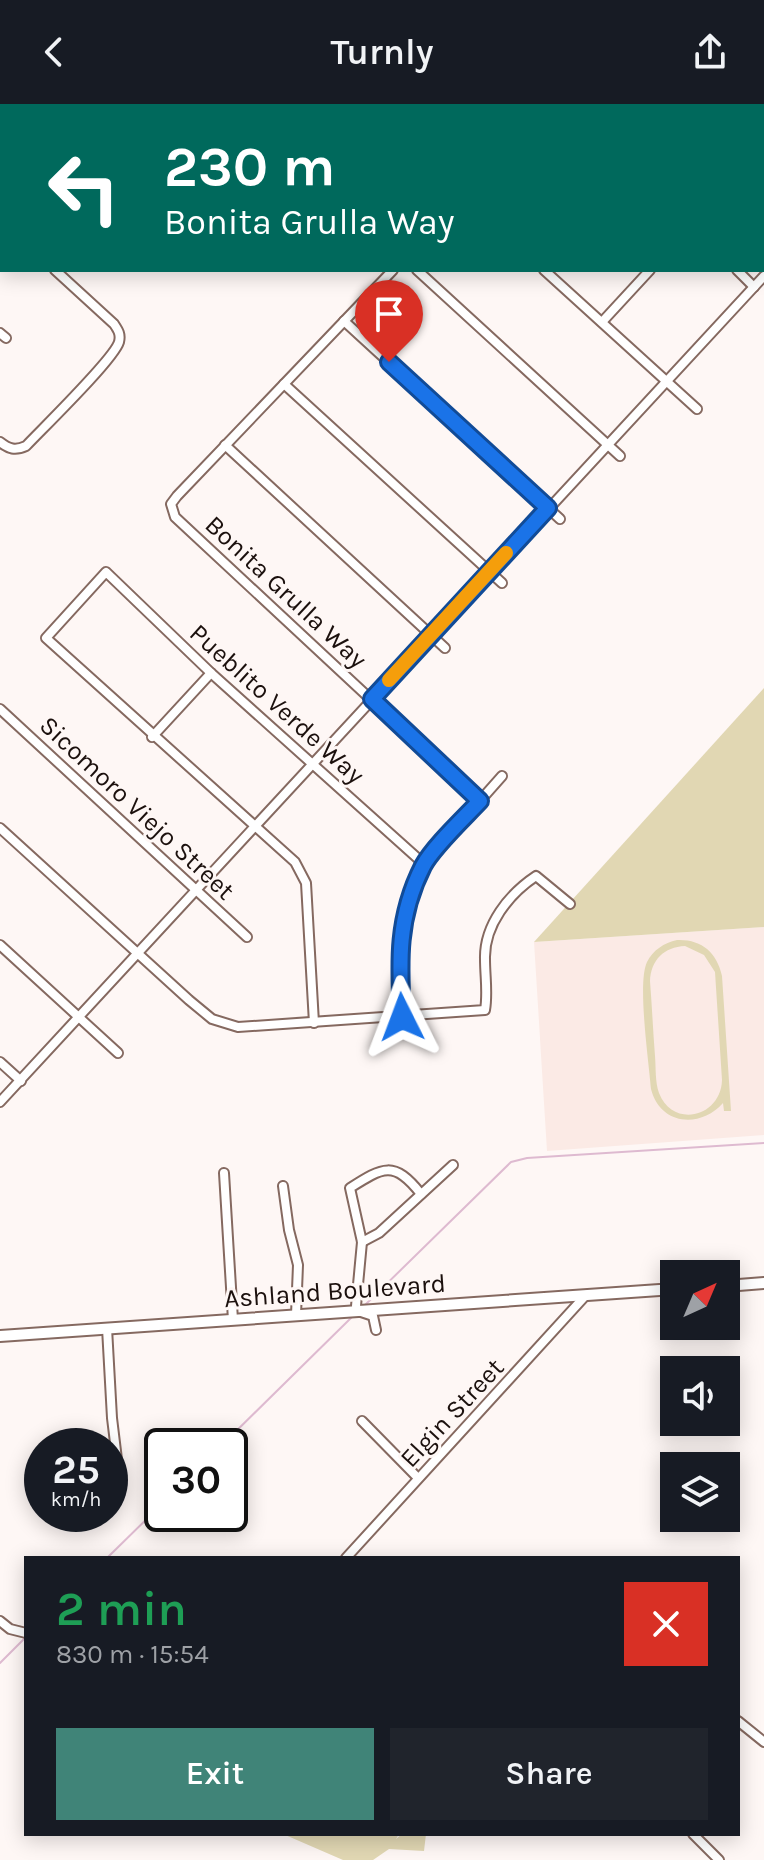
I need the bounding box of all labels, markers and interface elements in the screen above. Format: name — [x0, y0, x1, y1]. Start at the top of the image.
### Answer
icon: back — [32, 30, 76, 74]
icon: share — [688, 30, 732, 74]
text: Turnly — [331, 31, 433, 73]
text: 230 m — [164, 134, 335, 199]
icon: left — [32, 136, 136, 240]
text: Bonita Grulla Way — [164, 201, 455, 243]
pin — [355, 280, 423, 362]
icon: arrive — [367, 292, 411, 336]
street label: Bonita Grulla Way — [199, 509, 373, 675]
street label: Pueblito Verde Way — [183, 617, 371, 791]
street label: Sicomoro Viejo Street — [33, 710, 241, 906]
position arrow — [360, 975, 444, 1059]
north arrow — [660, 1260, 740, 1340]
map controls — [660, 1260, 740, 1532]
street label: Ashland Boulevard — [223, 1268, 447, 1314]
street label: Elgin Street — [394, 1352, 510, 1474]
button: sound — [660, 1356, 740, 1436]
speed limit sign: 30 — [144, 1428, 248, 1532]
text: 25 — [52, 1446, 100, 1493]
button: layers — [660, 1452, 740, 1532]
text: km/h — [51, 1488, 101, 1511]
text: 2 min — [56, 1581, 187, 1637]
button: close — [624, 1582, 708, 1666]
text: 830 m · 15:54 — [56, 1639, 209, 1670]
button: Exit — [56, 1728, 374, 1820]
button: Share — [390, 1728, 708, 1820]

